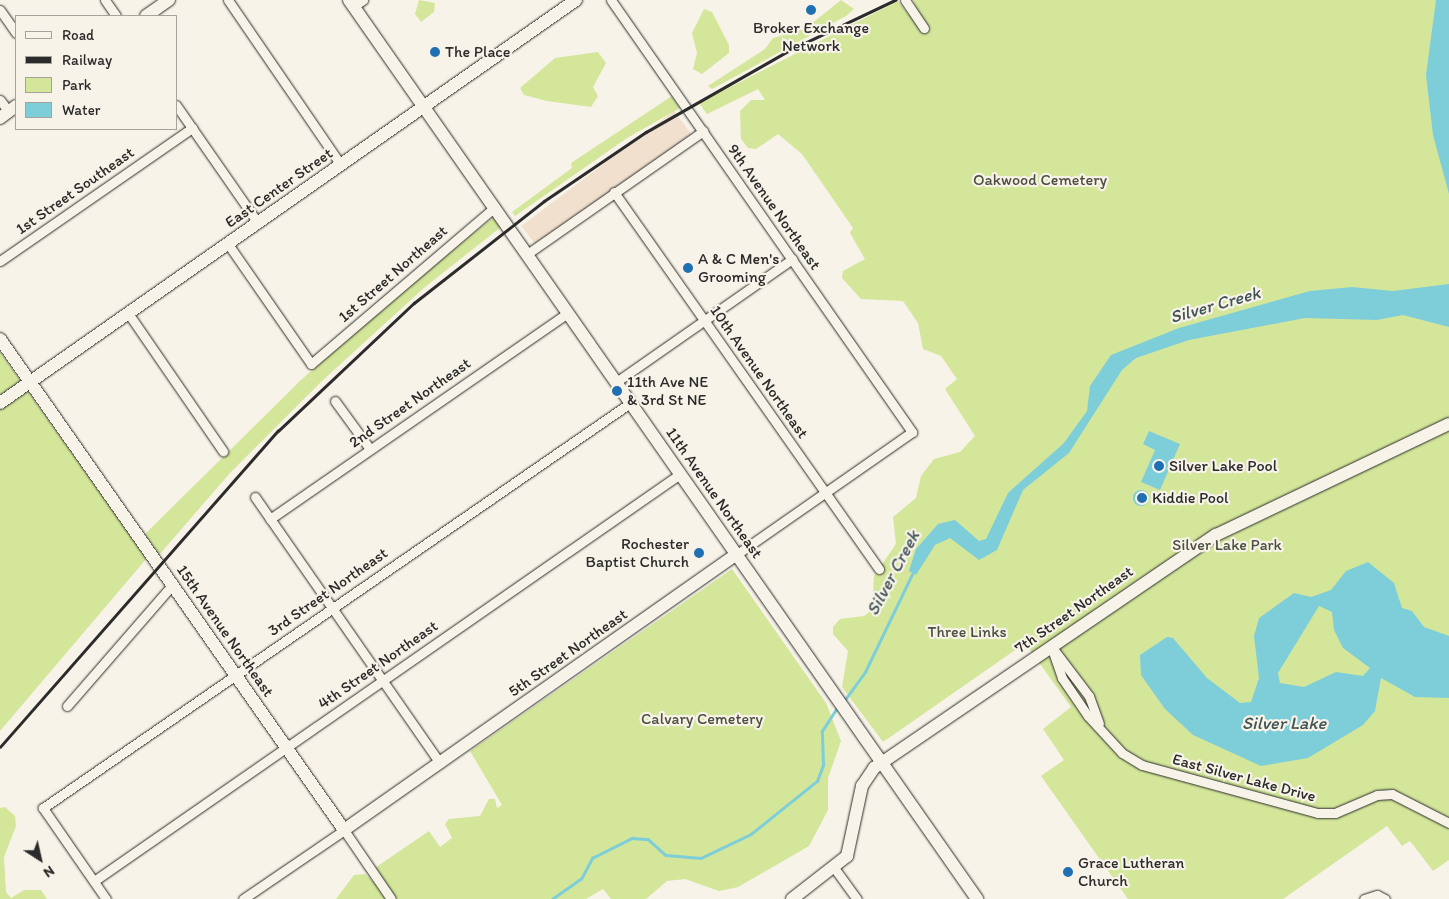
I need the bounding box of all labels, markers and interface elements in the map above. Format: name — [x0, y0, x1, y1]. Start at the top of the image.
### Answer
marker: Broker Exchange Network — [805, 4, 817, 16]
legend — [15, 15, 178, 130]
place label: Broker Exchange Network — [753, 18, 869, 56]
text: Road — [62, 26, 94, 44]
place label: The Place — [445, 42, 511, 62]
marker: The Place — [429, 46, 441, 58]
text: Railway — [62, 51, 112, 69]
text: Park — [62, 76, 92, 94]
text: Water — [62, 101, 100, 119]
street label: 9th Avenue Northeast — [724, 141, 824, 273]
street label: 1st Street Southeast — [12, 143, 138, 239]
street label: East Center Street — [222, 144, 336, 232]
park label: Oakwood Cemetery — [973, 170, 1107, 190]
street label: 1st Street Northeast — [334, 221, 452, 327]
place label: A & C Men's Grooming — [698, 249, 779, 287]
marker: A & C Men's Grooming — [682, 262, 694, 274]
water label: Silver Creek — [1167, 282, 1263, 328]
street label: 10th Avenue Northeast — [706, 302, 812, 442]
street label: 2nd Street Northeast — [345, 354, 475, 452]
place label: 11th Ave NE & 3rd St NE — [627, 372, 708, 410]
marker: 11th Ave NE & 3rd St NE — [611, 385, 623, 397]
street label: 11th Avenue Northeast — [662, 424, 766, 562]
place label: Silver Lake Pool — [1169, 456, 1277, 476]
marker: Silver Lake Pool — [1153, 460, 1165, 472]
place label: Kiddie Pool — [1152, 488, 1229, 508]
marker: Kiddie Pool — [1136, 492, 1148, 504]
water label: Silver Creek — [862, 527, 924, 619]
place label: Rochester Baptist Church — [585, 534, 689, 572]
park label: Silver Lake Park — [1172, 535, 1282, 555]
street label: 3rd Street Northeast — [264, 543, 392, 641]
marker: Rochester Baptist Church — [693, 547, 705, 559]
street label: 15th Avenue Northeast — [172, 562, 278, 700]
street label: 7th Street Northeast — [1011, 562, 1137, 658]
street label: 5th Street Northeast — [505, 605, 631, 701]
street label: 4th Street Northeast — [314, 616, 442, 714]
park label: Three Links — [927, 622, 1007, 642]
park label: Calvary Cemetery — [641, 709, 763, 729]
water label: Silver Lake — [1242, 712, 1326, 734]
street label: East Silver Lake Drive — [1170, 750, 1318, 806]
north arrow — [15, 834, 65, 884]
place label: Grace Lutheran Church — [1078, 853, 1184, 891]
text: N — [40, 862, 58, 881]
marker: Grace Lutheran Church — [1062, 866, 1074, 878]

